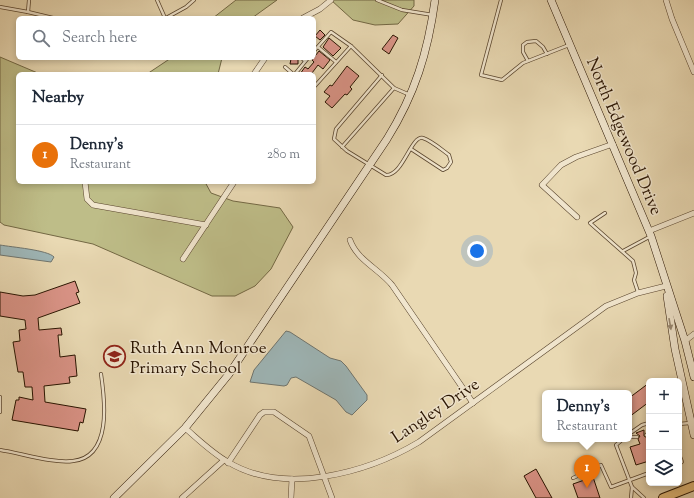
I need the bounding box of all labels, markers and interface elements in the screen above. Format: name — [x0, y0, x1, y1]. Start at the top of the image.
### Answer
search box — [16, 16, 316, 60]
icon: search — [30, 27, 52, 49]
text: Search here — [62, 28, 137, 49]
street label: North Edgewood Drive — [579, 54, 667, 219]
text: Nearby — [32, 86, 84, 110]
text: Denny's — [70, 135, 123, 156]
text: 1 — [43, 146, 47, 164]
text: 280 m — [267, 146, 300, 164]
text: Restaurant — [70, 156, 131, 174]
your location — [467, 241, 487, 261]
one-way arrow — [668, 318, 674, 330]
place label: Ruth Ann Monroe Primary School — [130, 337, 267, 381]
school or university icon: Ruth Ann Monroe Primary School — [102, 344, 128, 370]
street label: Langley Drive — [387, 373, 485, 450]
map controls — [646, 378, 682, 486]
button: + — [646, 378, 682, 414]
popup — [542, 390, 632, 442]
text: Denny's — [557, 397, 610, 418]
button: − — [646, 414, 682, 450]
text: Restaurant — [557, 418, 617, 436]
button: layers — [646, 450, 682, 486]
pin: 1 — [574, 455, 600, 488]

